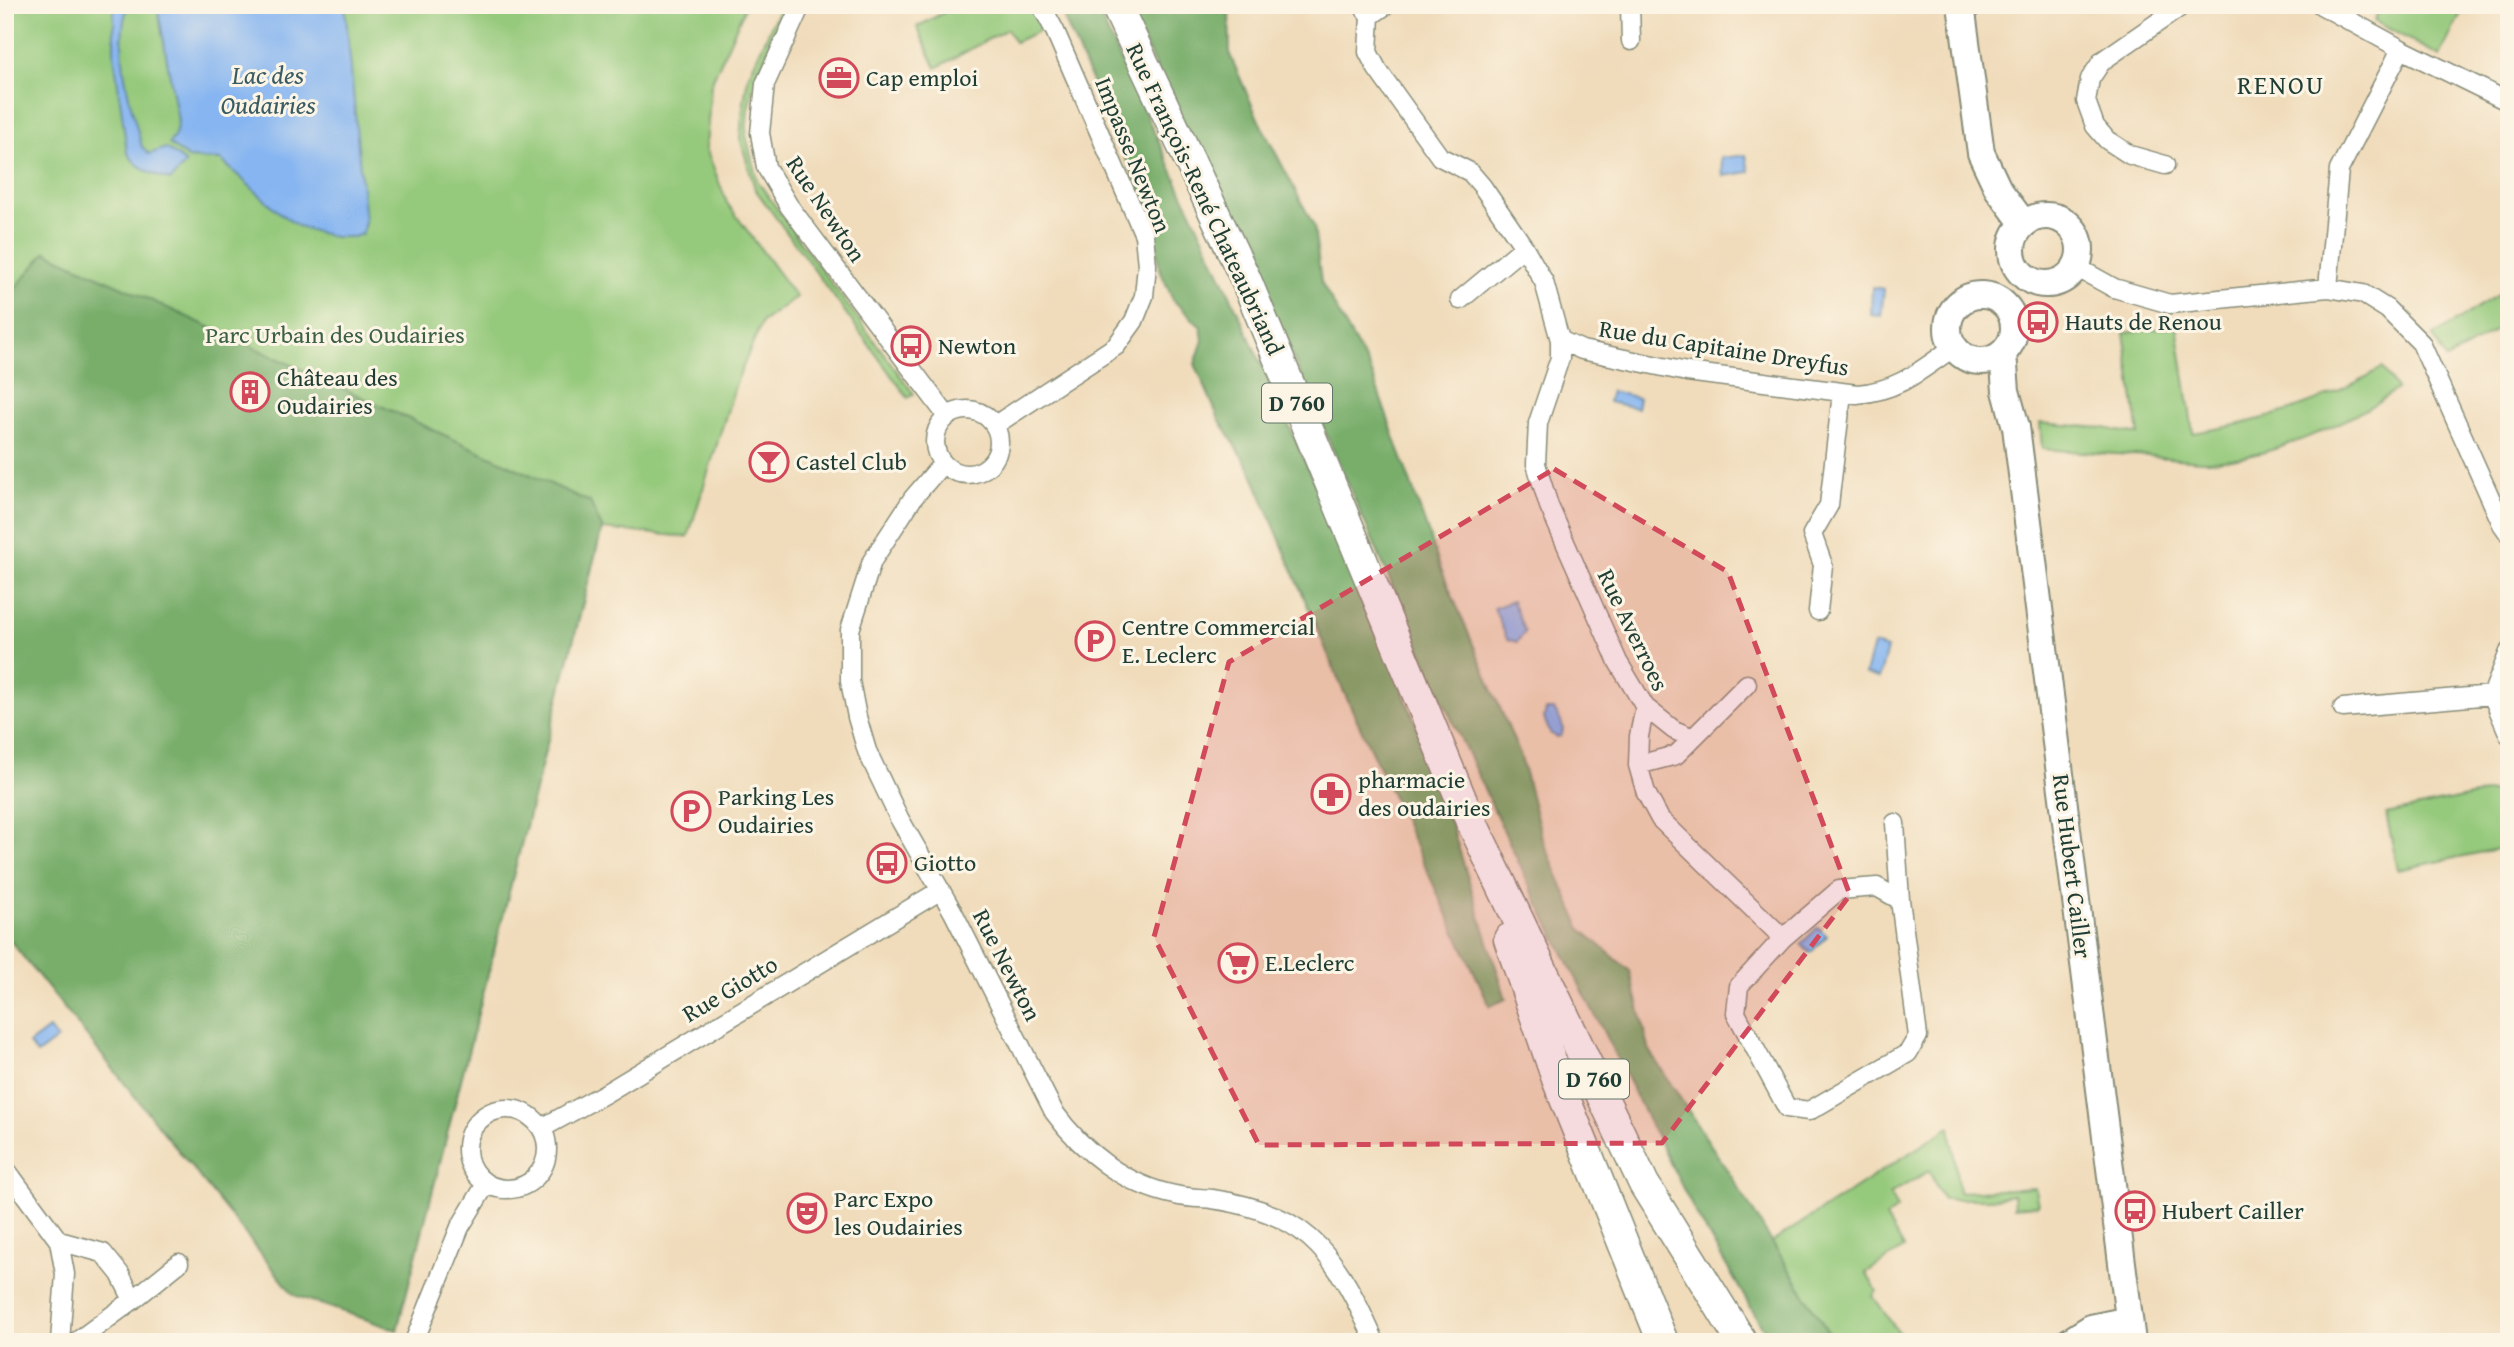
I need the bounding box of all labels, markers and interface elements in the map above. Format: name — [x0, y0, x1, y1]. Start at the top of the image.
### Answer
street label: Rue François-René Chateaubriand — [1118, 37, 1293, 361]
water label: Lac des Oudairies — [220, 55, 316, 124]
office icon: Cap emploi — [818, 57, 860, 99]
place label: Cap emploi — [866, 60, 978, 95]
district label: RENOU — [2237, 65, 2325, 104]
street label: Impasse Newton — [1086, 72, 1181, 238]
street label: Rue Newton — [778, 149, 875, 269]
bus stop icon: Hauts de Renou — [2017, 301, 2059, 343]
place label: Hauts de Renou — [2065, 304, 2222, 339]
street label: Rue du Capitaine Dreyfus — [1597, 310, 1852, 385]
park label: Parc Urbain des Oudairies — [205, 317, 465, 352]
bus stop icon: Newton — [890, 325, 932, 367]
place label: Newton — [938, 328, 1017, 363]
place label: Château des Oudairies — [277, 360, 398, 423]
building icon: Château des Oudairies — [229, 371, 271, 413]
road number: D 760 — [1262, 384, 1332, 422]
bar icon: Castel Club — [748, 441, 790, 483]
place label: Castel Club — [796, 444, 907, 479]
street label: Rue Averroes — [1589, 563, 1678, 697]
place label: Centre Commercial E. Leclerc — [1122, 609, 1315, 672]
parking icon: Centre Commercial E. Leclerc — [1074, 620, 1116, 662]
place label: pharmacie des oudairies — [1358, 762, 1490, 825]
street label: Rue Hubert Cailler — [2044, 772, 2101, 960]
pharmacy icon: pharmacie des oudairies — [1310, 773, 1352, 815]
place label: Parking Les Oudairies — [718, 779, 834, 842]
parking icon: Parking Les Oudairies — [670, 790, 712, 832]
bus stop icon: Giotto — [866, 842, 908, 884]
place label: Giotto — [914, 845, 976, 880]
street label: Rue Newton — [964, 903, 1051, 1027]
supermarket icon: E.Leclerc — [1217, 942, 1259, 984]
place label: E.Leclerc — [1265, 945, 1355, 980]
street label: Rue Giotto — [675, 946, 784, 1031]
road number: D 760 — [1559, 1060, 1629, 1098]
place label: Parc Expo les Oudairies — [834, 1181, 963, 1244]
bus stop icon: Hubert Cailler — [2114, 1190, 2156, 1232]
theatre icon: Parc Expo les Oudairies — [786, 1192, 828, 1234]
place label: Hubert Cailler — [2162, 1193, 2304, 1228]

